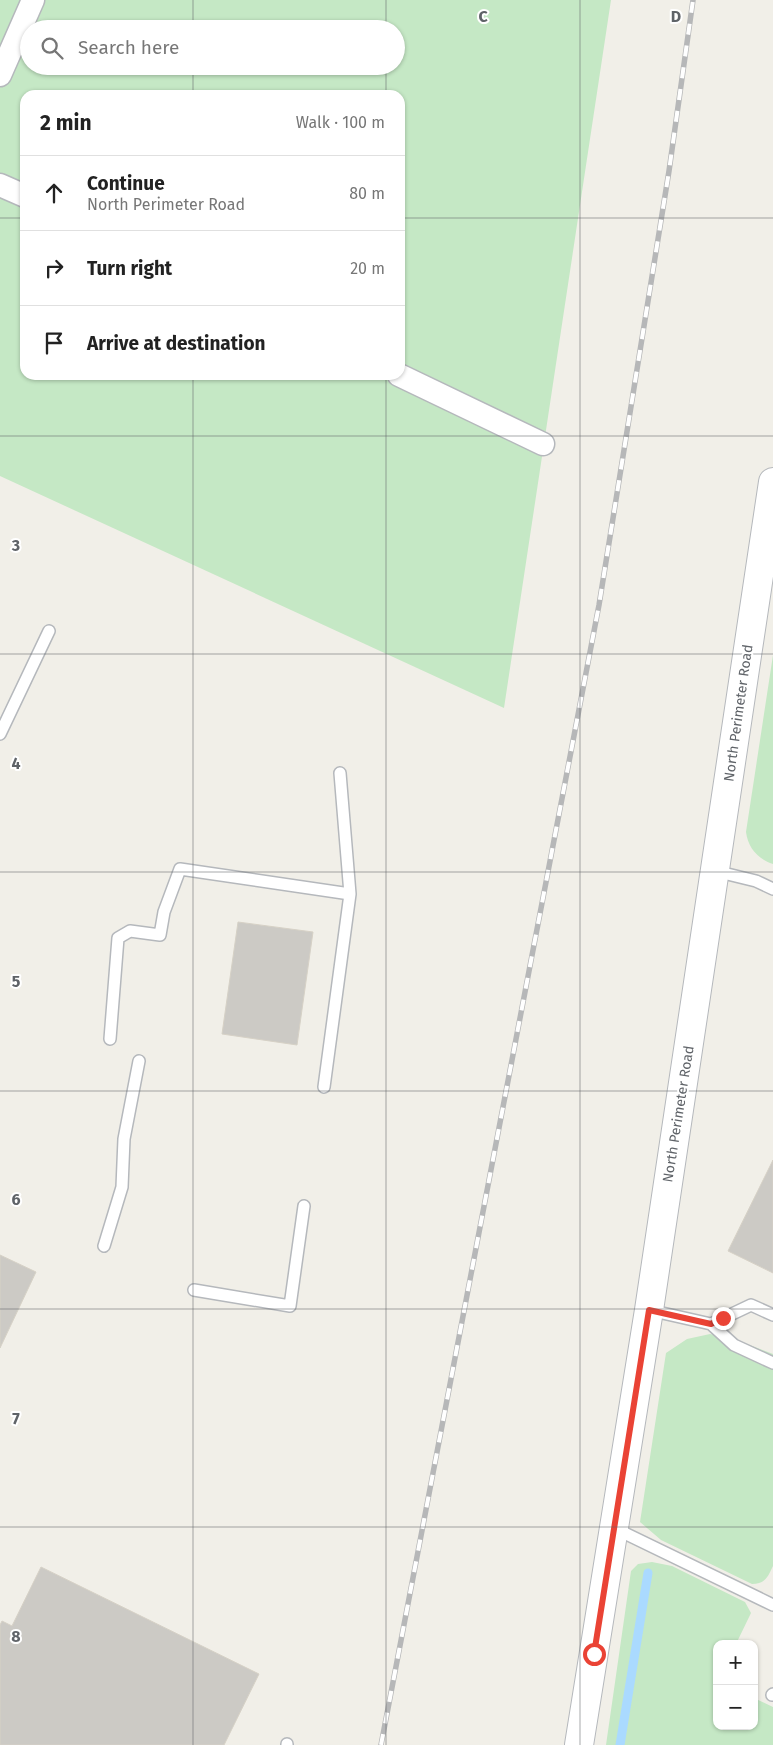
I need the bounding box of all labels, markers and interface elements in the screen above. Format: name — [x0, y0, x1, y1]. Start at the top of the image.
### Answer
text: C — [478, 7, 488, 26]
text: D — [671, 7, 681, 26]
search box — [20, 20, 405, 75]
icon: search — [38, 34, 66, 62]
text: Search here — [78, 36, 179, 59]
text: 2 min — [40, 110, 92, 136]
text: Walk · 100 m — [296, 113, 385, 132]
text: Continue — [87, 172, 165, 195]
icon: ahead — [40, 179, 68, 207]
text: 80 m — [349, 184, 385, 203]
text: North Perimeter Road — [87, 195, 245, 214]
icon: right — [40, 254, 68, 282]
text: Turn right — [87, 257, 172, 280]
text: 20 m — [350, 259, 385, 278]
icon: arrive — [40, 329, 68, 357]
text: Arrive at destination — [87, 332, 266, 355]
text: 3 — [11, 536, 20, 555]
street label: North Perimeter Road — [720, 643, 757, 783]
text: 4 — [11, 754, 21, 773]
text: 5 — [12, 972, 21, 991]
street label: North Perimeter Road — [659, 1044, 698, 1184]
text: 6 — [11, 1190, 21, 1209]
route end — [712, 1307, 735, 1330]
text: 7 — [12, 1409, 20, 1428]
text: 8 — [11, 1627, 21, 1646]
map controls — [713, 1640, 758, 1730]
button: + — [713, 1640, 758, 1685]
route start — [583, 1643, 606, 1666]
button: − — [713, 1685, 758, 1730]

